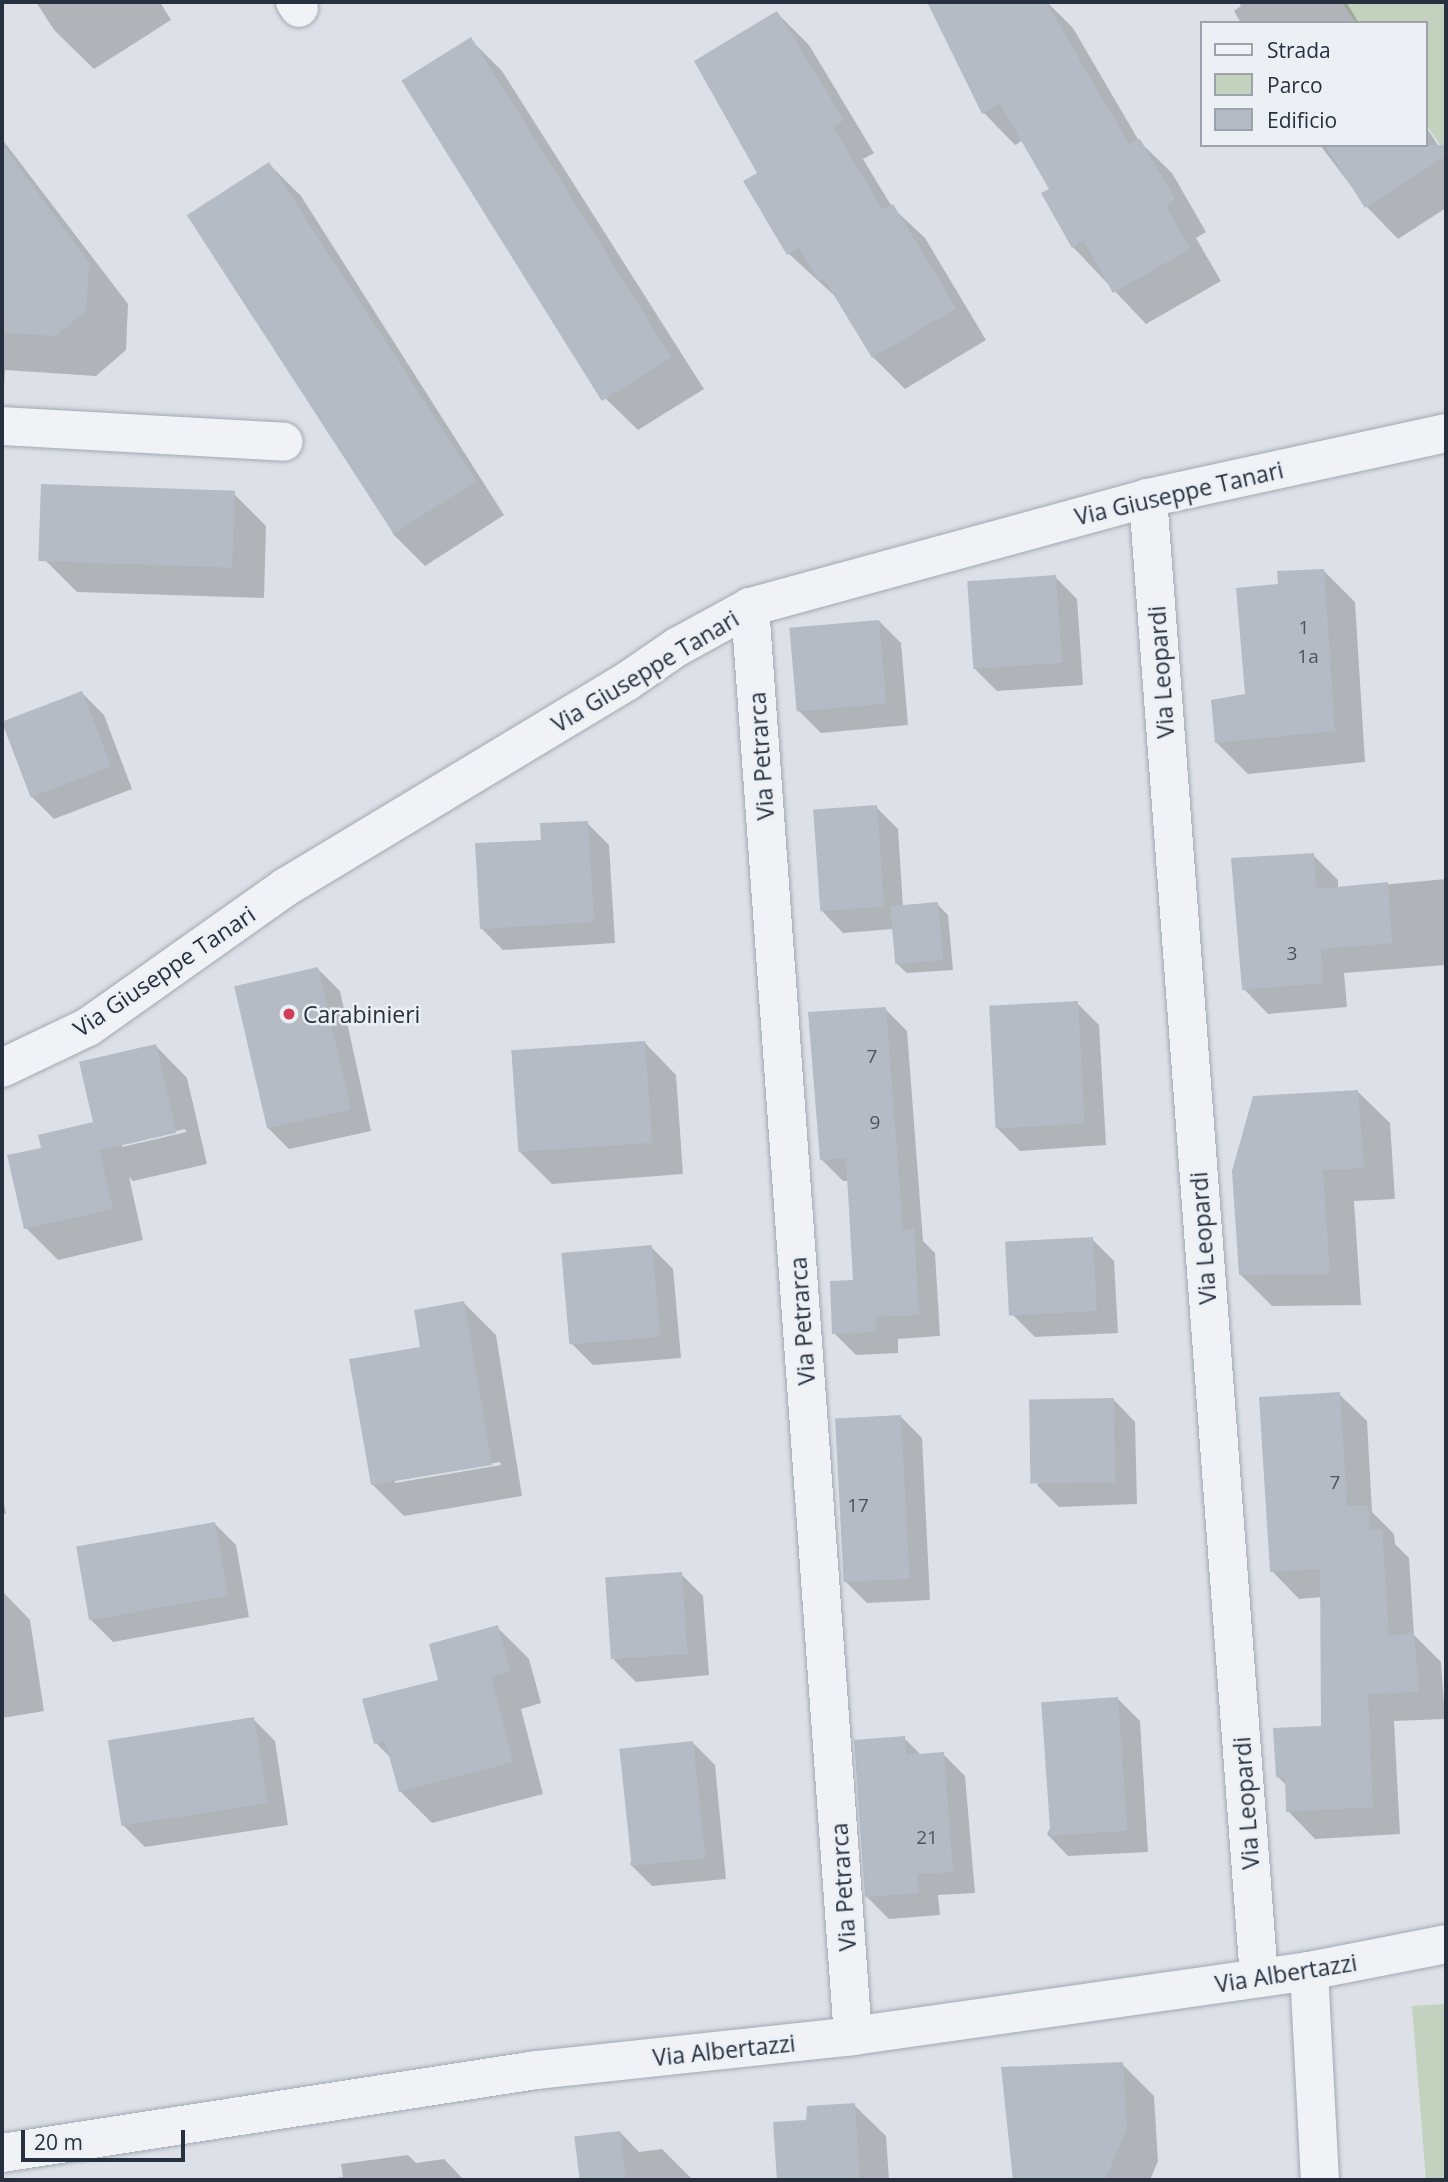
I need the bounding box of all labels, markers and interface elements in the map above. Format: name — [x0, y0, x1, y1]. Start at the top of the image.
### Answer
legend — [1200, 21, 1427, 147]
text: Strada — [1267, 36, 1331, 64]
text: Parco — [1267, 71, 1323, 99]
text: Edificio — [1267, 106, 1337, 134]
street label: Via Giuseppe Tanari — [1072, 456, 1286, 530]
street label: Via Giuseppe Tanari — [546, 604, 744, 738]
street label: Via Leopardi — [1143, 605, 1179, 739]
house number: 1 — [1299, 617, 1309, 639]
house number: 1a — [1297, 646, 1319, 668]
street label: Via Petrarca — [743, 691, 779, 821]
street label: Via Giuseppe Tanari — [68, 900, 260, 1042]
house number: 3 — [1287, 943, 1297, 965]
place label: Carabinieri — [303, 1000, 420, 1028]
marker: Carabinieri — [281, 1006, 297, 1022]
house number: 7 — [867, 1046, 877, 1068]
house number: 9 — [870, 1112, 880, 1134]
street label: Via Leopardi — [1185, 1171, 1221, 1305]
street label: Via Petrarca — [784, 1256, 820, 1386]
house number: 7 — [1330, 1472, 1340, 1494]
house number: 17 — [847, 1495, 869, 1517]
street label: Via Leopardi — [1228, 1736, 1264, 1870]
street label: Via Petrarca — [825, 1822, 861, 1952]
house number: 21 — [916, 1827, 938, 1849]
street label: Via Albertazzi — [1213, 1948, 1359, 1998]
street label: Via Albertazzi — [651, 2029, 797, 2071]
scale bar — [24, 2116, 189, 2160]
text: 20 m — [34, 2128, 83, 2156]

